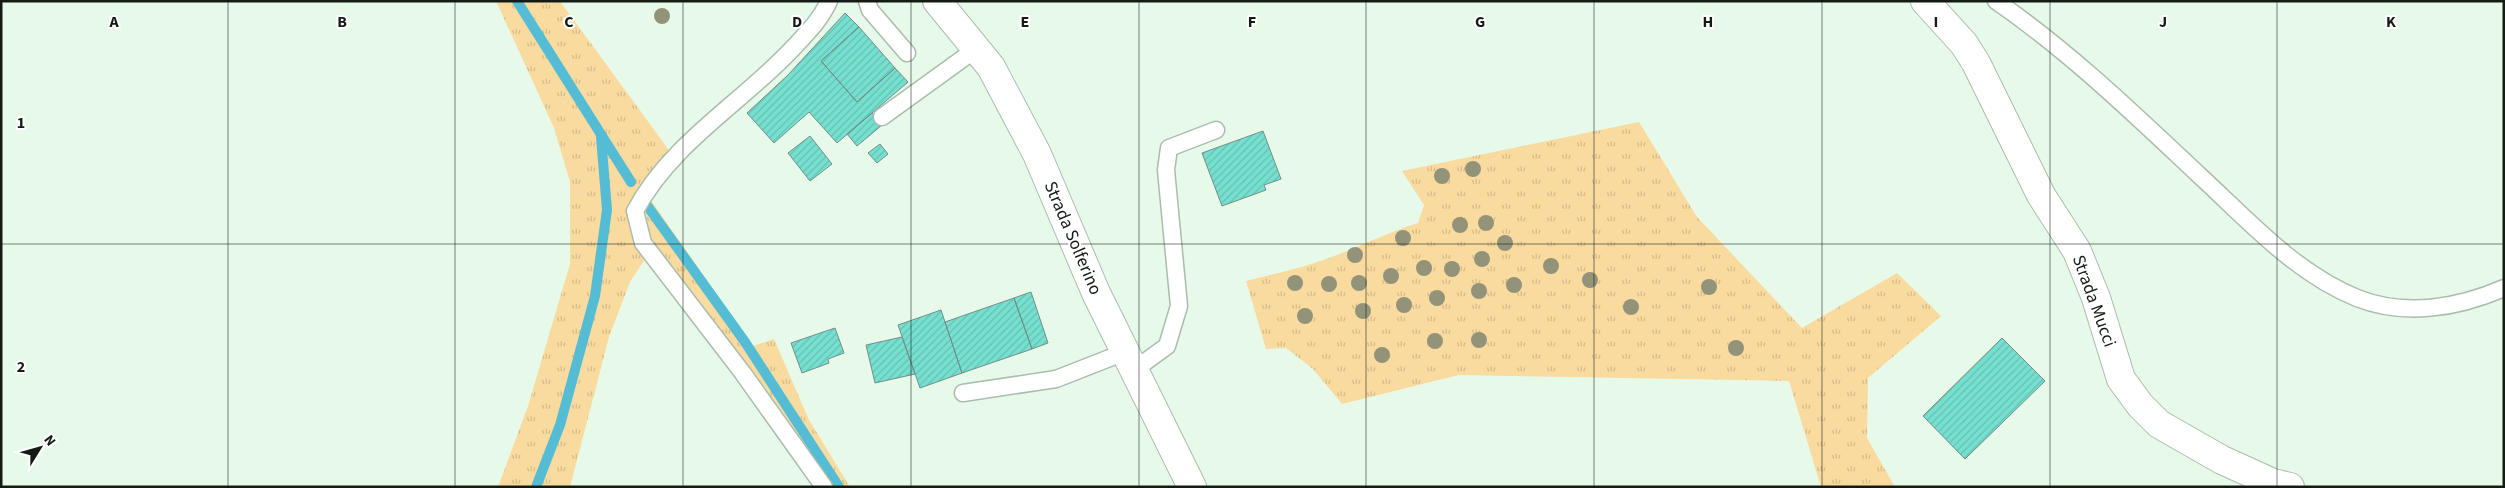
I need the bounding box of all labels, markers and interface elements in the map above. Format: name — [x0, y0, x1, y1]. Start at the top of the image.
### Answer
text: A — [108, 11, 119, 33]
text: B — [337, 11, 347, 33]
text: C — [564, 11, 574, 33]
text: D — [792, 11, 802, 33]
text: E — [1021, 11, 1029, 33]
text: F — [1248, 11, 1256, 33]
text: G — [1475, 11, 1485, 33]
text: H — [1703, 11, 1713, 33]
text: I — [1934, 11, 1938, 33]
text: J — [2159, 11, 2167, 33]
text: K — [2386, 11, 2396, 33]
text: 1 — [17, 112, 25, 134]
street label: Strada Solferino — [1038, 177, 1108, 299]
street label: Strada Mucci — [2066, 252, 2122, 350]
text: 2 — [17, 356, 25, 378]
north arrow — [15, 423, 65, 473]
text: N — [39, 431, 60, 451]

